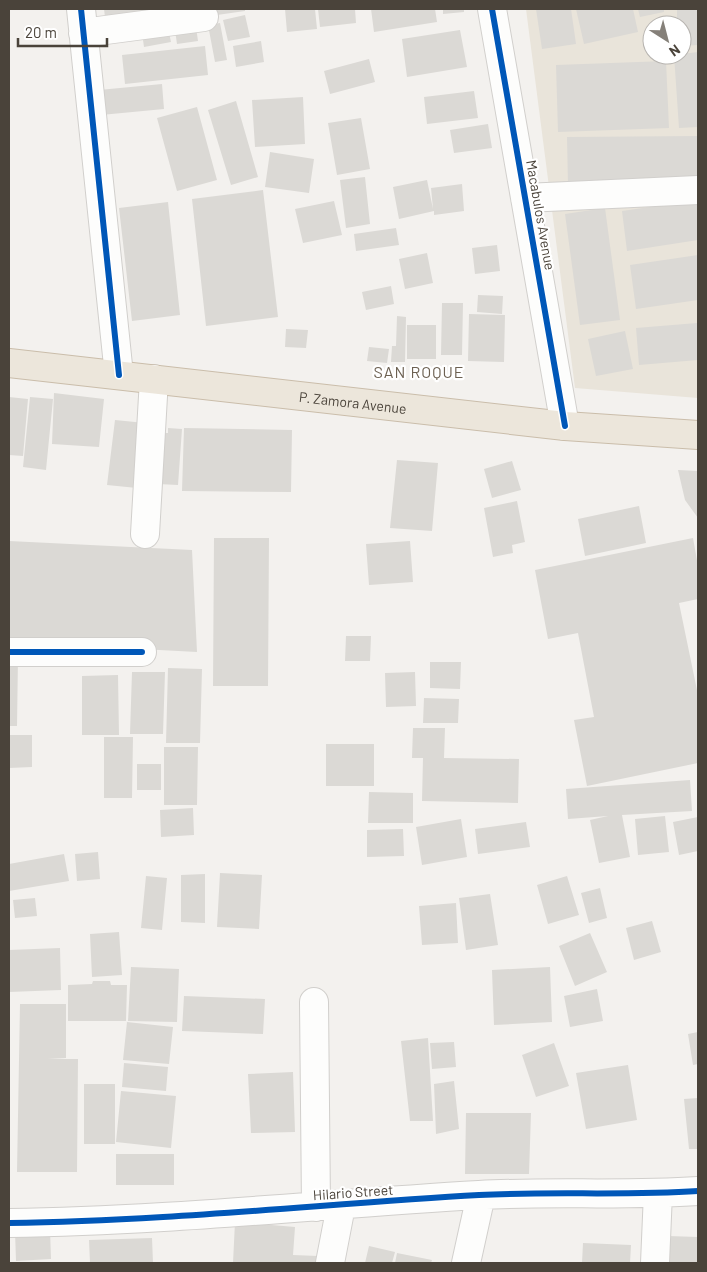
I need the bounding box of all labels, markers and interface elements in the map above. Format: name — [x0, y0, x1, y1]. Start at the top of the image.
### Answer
scale bar — [18, 15, 106, 47]
north arrow — [642, 15, 692, 65]
text: 20 m — [25, 23, 57, 41]
text: N — [666, 41, 684, 61]
street label: Macabulos Avenue — [523, 159, 559, 271]
district label: SAN ROQUE — [373, 362, 465, 381]
street label: P. Zamora Avenue — [298, 387, 407, 416]
street label: Hilario Street — [312, 1181, 394, 1203]

